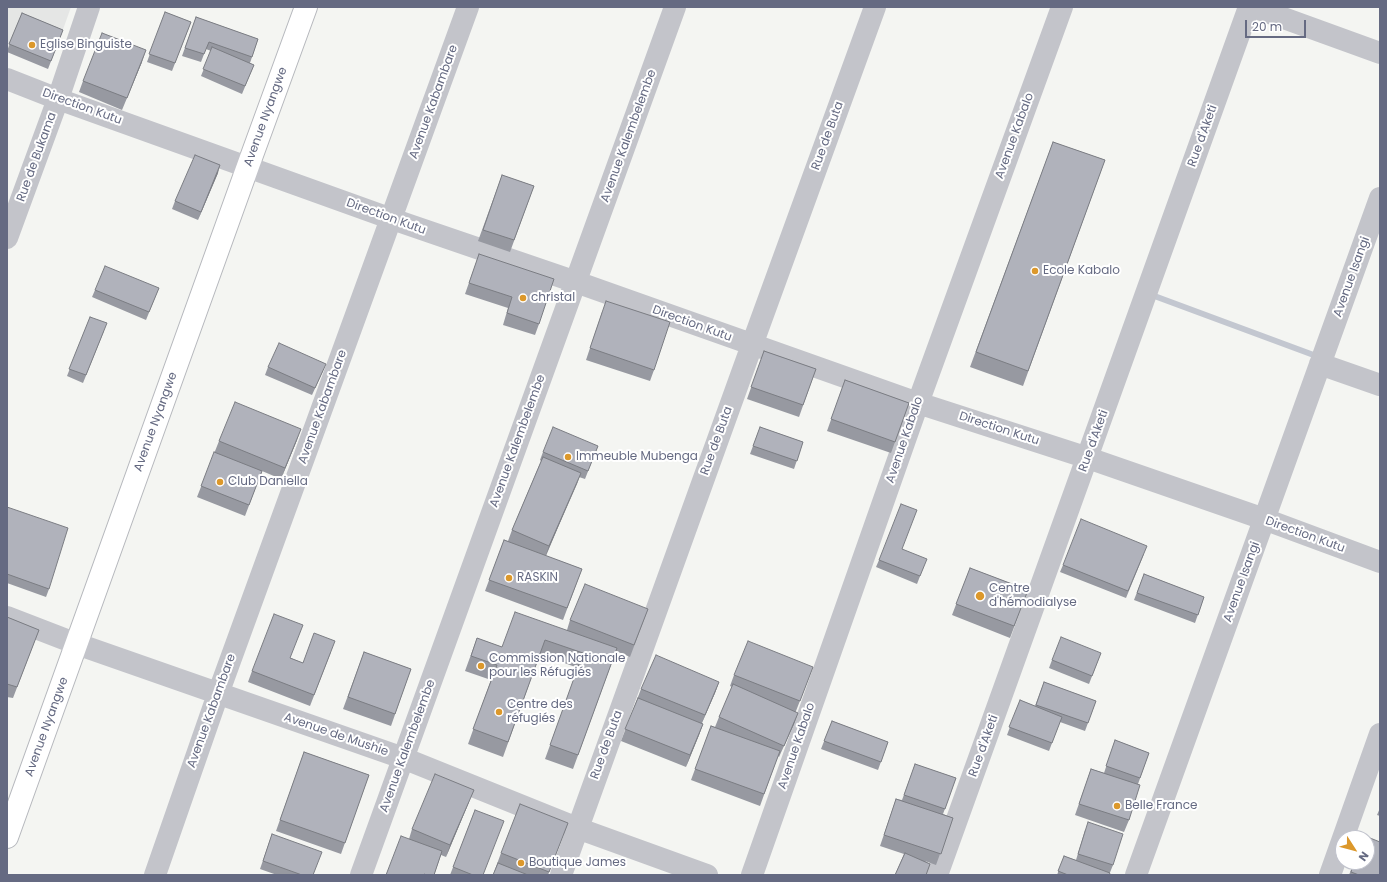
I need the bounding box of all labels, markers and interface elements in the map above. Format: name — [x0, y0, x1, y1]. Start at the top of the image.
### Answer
scale bar — [1247, 12, 1308, 38]
text: 20 m — [1252, 18, 1282, 35]
place label: Eglise Binguiste — [40, 38, 132, 52]
marker: Eglise Binguiste — [27, 40, 37, 50]
street label: Avenue Kabambare — [407, 43, 461, 161]
street label: Avenue Nyangwe — [241, 65, 291, 169]
street label: Avenue Kalembelembe — [598, 68, 660, 204]
street label: Direction Kutu — [40, 86, 124, 128]
street label: Avenue Kabalo — [993, 91, 1037, 181]
street label: Rue de Buta — [809, 100, 847, 172]
street label: Rue d'Aketi — [1185, 103, 1221, 169]
street label: Rue de Bukama — [14, 110, 60, 204]
street label: Direction Kutu — [344, 196, 428, 238]
street label: Avenue Isangi — [1331, 235, 1373, 319]
place label: Ecole Kabalo — [1043, 264, 1120, 278]
marker: Ecole Kabalo — [1030, 266, 1040, 276]
place label: christal — [531, 291, 575, 305]
marker: christal — [518, 293, 528, 303]
street label: Direction Kutu — [650, 303, 734, 345]
street label: Avenue Kabambare — [296, 348, 350, 466]
street label: Avenue Nyangwe — [131, 370, 181, 474]
street label: Avenue Kalembelembe — [487, 373, 549, 509]
street label: Avenue Kabalo — [883, 395, 927, 485]
street label: Rue de Buta — [698, 405, 736, 477]
street label: Rue d'Aketi — [1076, 408, 1112, 474]
street label: Direction Kutu — [957, 409, 1041, 449]
place label: Immeuble Mubenga — [576, 450, 698, 464]
marker: Immeuble Mubenga — [563, 452, 573, 462]
place label: Club Daniella — [228, 475, 308, 489]
marker: Club Daniella — [215, 477, 225, 487]
street label: Direction Kutu — [1263, 514, 1347, 556]
street label: Avenue Isangi — [1221, 540, 1263, 624]
place label: RASKIN — [517, 571, 558, 585]
marker: RASKIN — [504, 573, 514, 583]
place label: Centre d'hémodialyse — [989, 582, 1077, 610]
marker: Centre d'hémodialyse — [974, 590, 986, 602]
street label: Avenue Kabambare — [185, 652, 239, 770]
place label: Commission Nationale pour les Réfugiés — [489, 652, 625, 680]
marker: Commission Nationale pour les Réfugiés — [476, 661, 486, 671]
street label: Avenue Nyangwe — [22, 675, 72, 779]
street label: Avenue Kalembelembe — [377, 678, 439, 814]
place label: Centre des réfugiés — [507, 698, 573, 726]
street label: Avenue Kabalo — [775, 701, 819, 791]
marker: Centre des réfugiés — [494, 707, 504, 717]
street label: Rue de Buta — [588, 709, 626, 781]
street label: Avenue de Mushie — [282, 710, 390, 760]
street label: Rue d'Aketi — [966, 713, 1002, 779]
place label: Belle France — [1125, 799, 1197, 813]
marker: Belle France — [1112, 801, 1122, 811]
north arrow — [1335, 830, 1375, 870]
text: N — [1355, 848, 1373, 865]
place label: Boutique James — [529, 856, 626, 870]
marker: Boutique James — [516, 858, 526, 868]

